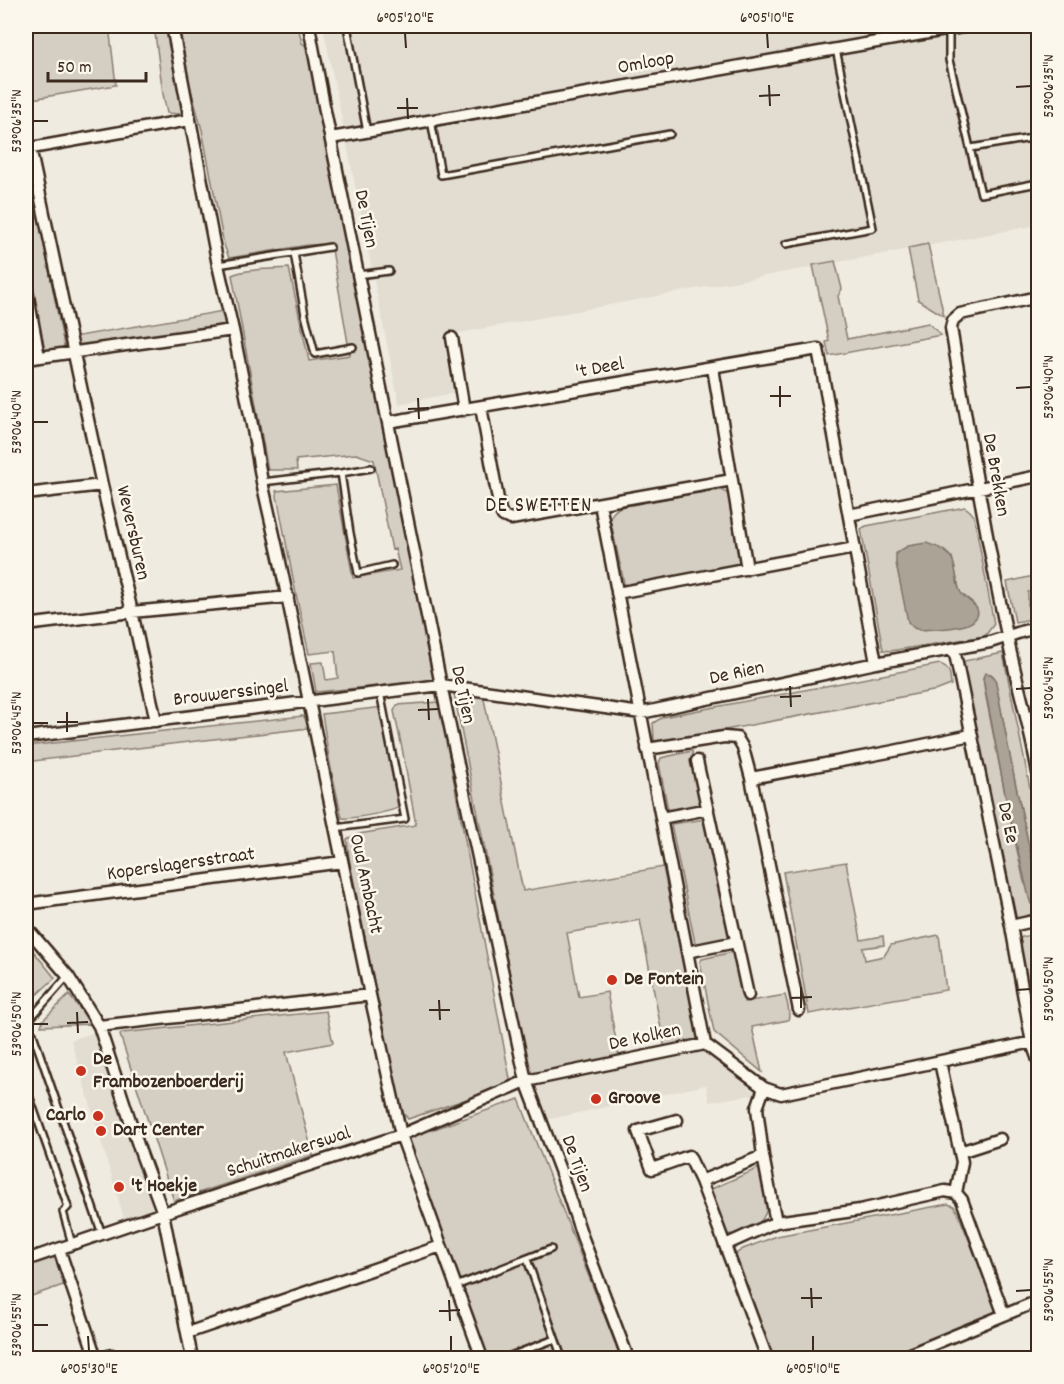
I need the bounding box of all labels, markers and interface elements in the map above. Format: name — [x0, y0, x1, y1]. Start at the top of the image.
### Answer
text: 6°05'20"E — [376, 8, 434, 30]
text: 6°05'10"E — [740, 8, 794, 30]
scale bar — [48, 45, 146, 83]
street label: Omloop — [616, 45, 676, 83]
text: 53°06'35"N — [1039, 54, 1061, 118]
text: 50 m — [57, 56, 92, 81]
text: 53°06'35"N — [7, 89, 29, 153]
street label: De Tijen — [346, 188, 384, 250]
street label: 't Deel — [574, 351, 627, 387]
text: 53°06'40"N — [1039, 355, 1061, 419]
text: 53°06'40"N — [7, 390, 29, 454]
street label: De Brekken — [974, 431, 1016, 519]
street label: Weversburen — [108, 483, 156, 583]
district label: DE SWETTEN — [485, 492, 593, 522]
street label: De Rien — [707, 655, 767, 693]
text: 53°06'45"N — [1039, 657, 1061, 719]
street label: De Tijen — [442, 663, 482, 727]
street label: Brouwerssingel — [172, 673, 290, 715]
text: 53°06'45"N — [7, 692, 29, 754]
street label: De Ee — [989, 800, 1025, 846]
street label: Oud Ambacht — [341, 832, 389, 936]
street label: Koperslagersstraat — [105, 841, 257, 889]
text: 53°06'50"N — [1039, 957, 1061, 1021]
place label: De Fontein — [624, 966, 704, 994]
marker: De Fontein — [605, 973, 619, 987]
text: 53°06'50"N — [7, 992, 29, 1056]
street label: De Kolken — [606, 1017, 684, 1059]
place label: De Frambozenboerderij — [93, 1046, 244, 1097]
marker: De Frambozenboerderij — [74, 1064, 88, 1078]
place label: Groove — [608, 1085, 661, 1113]
marker: Groove — [589, 1092, 603, 1106]
place label: Carlo — [46, 1102, 86, 1130]
marker: Carlo — [91, 1109, 105, 1123]
place label: Dart Center — [113, 1117, 204, 1145]
street label: Schuitmakerswal — [223, 1120, 355, 1186]
marker: Dart Center — [94, 1124, 108, 1138]
street label: De Tijen — [553, 1132, 599, 1196]
place label: 't Hoekje — [131, 1173, 197, 1201]
marker: 't Hoekje — [112, 1180, 126, 1194]
text: 53°06'55"N — [1039, 1258, 1061, 1322]
text: 53°06'55"N — [7, 1293, 29, 1357]
text: 6°05'30"E — [60, 1359, 118, 1381]
text: 6°05'20"E — [422, 1359, 480, 1381]
text: 6°05'10"E — [786, 1359, 840, 1381]

